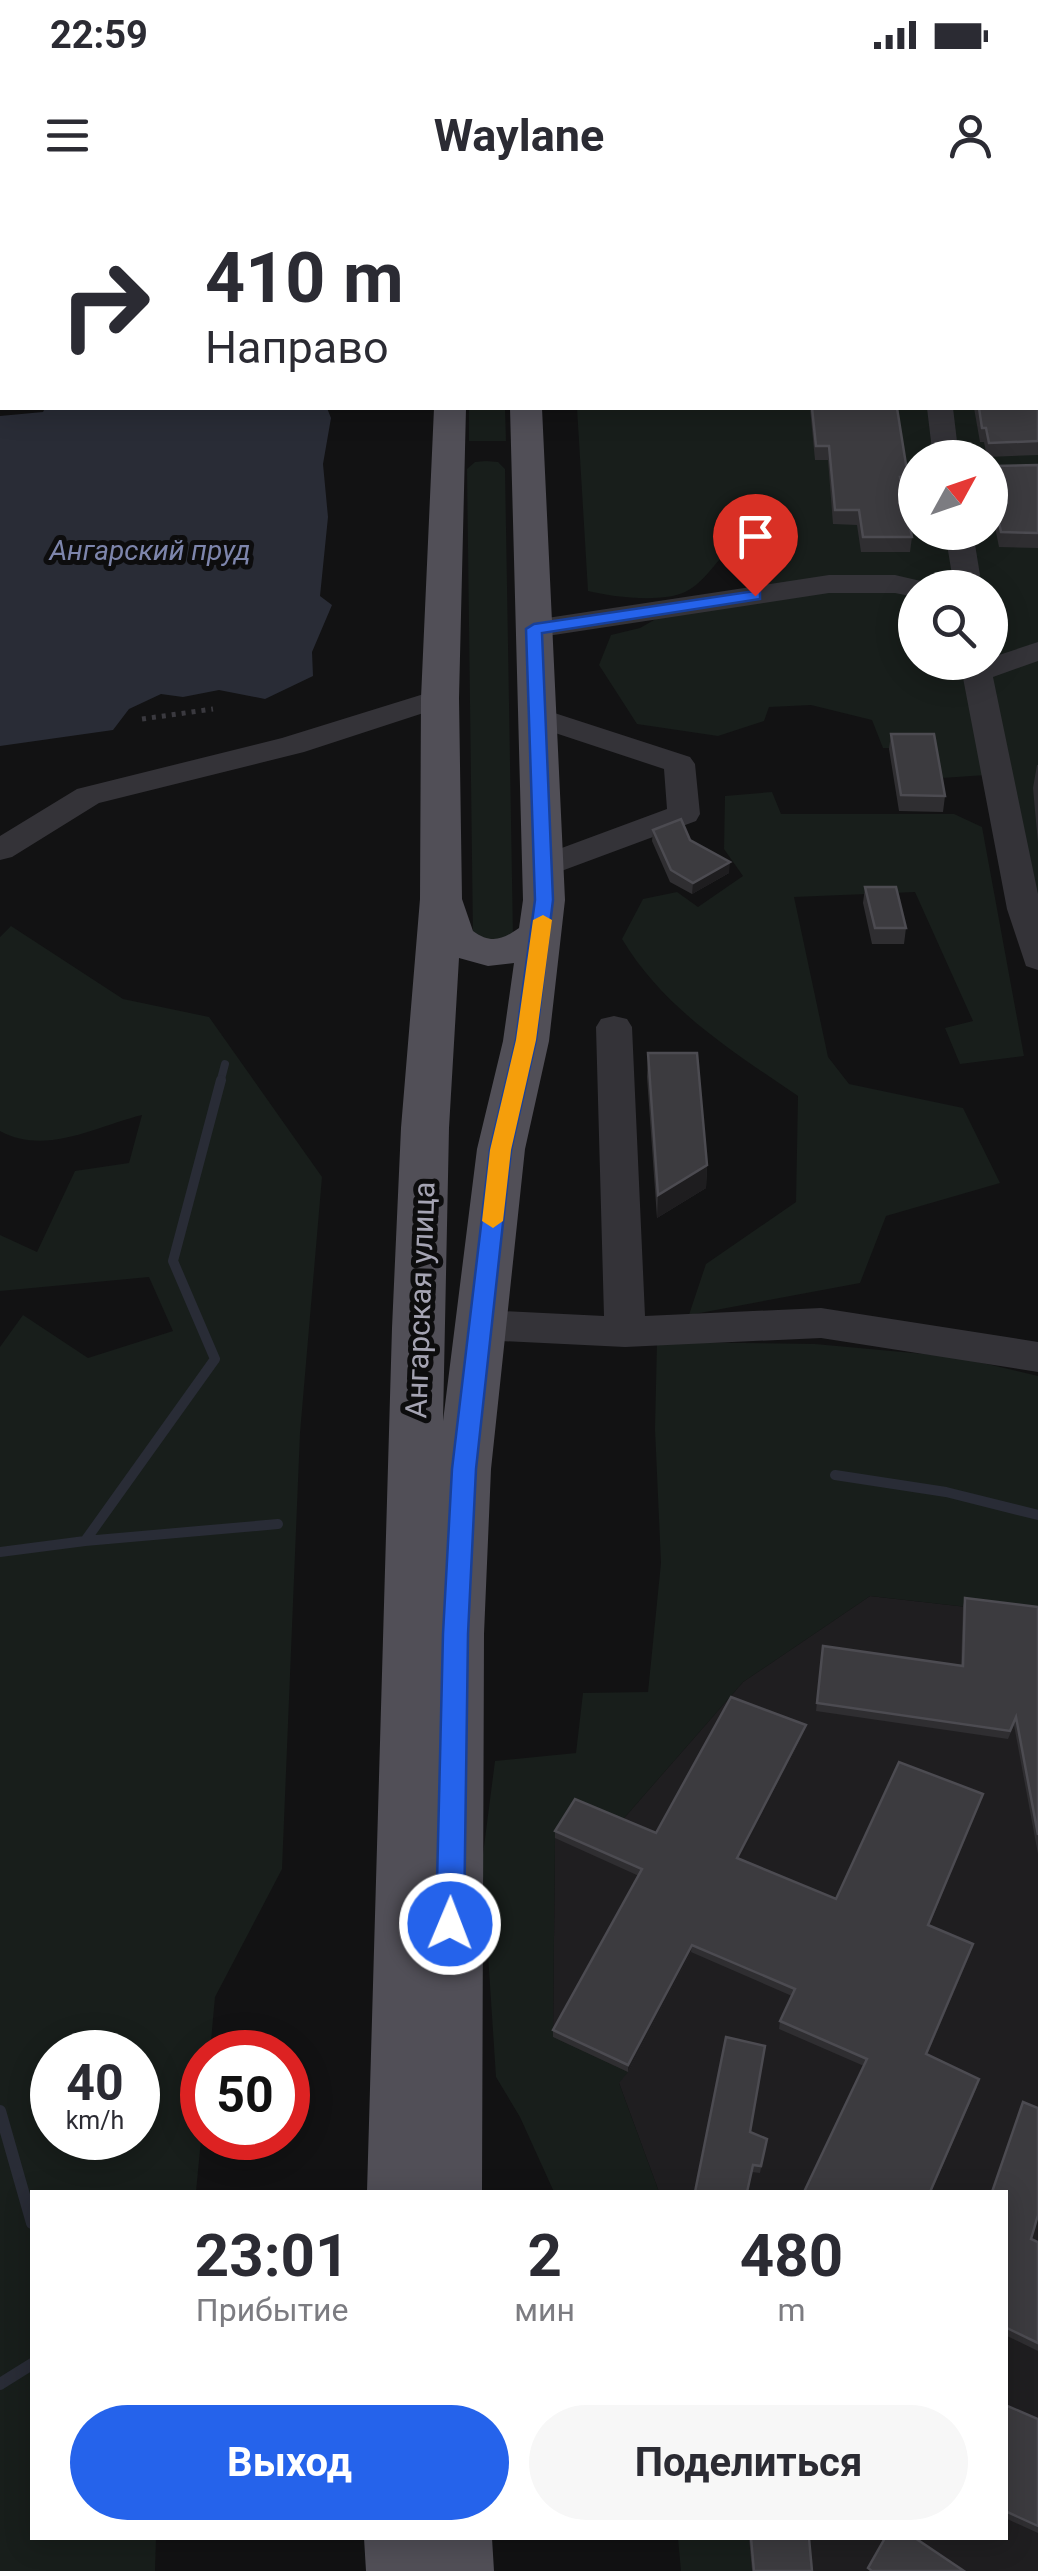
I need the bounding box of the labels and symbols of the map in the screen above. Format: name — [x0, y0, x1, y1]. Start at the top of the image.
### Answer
north arrow — [898, 440, 1008, 550]
pin — [713, 494, 798, 597]
water label: Ангарский пруд — [47, 534, 251, 567]
street label: Ангарская улица — [398, 1181, 442, 1419]
position arrow — [398, 1872, 502, 1976]
speed limit sign: 50 — [180, 2030, 310, 2160]

